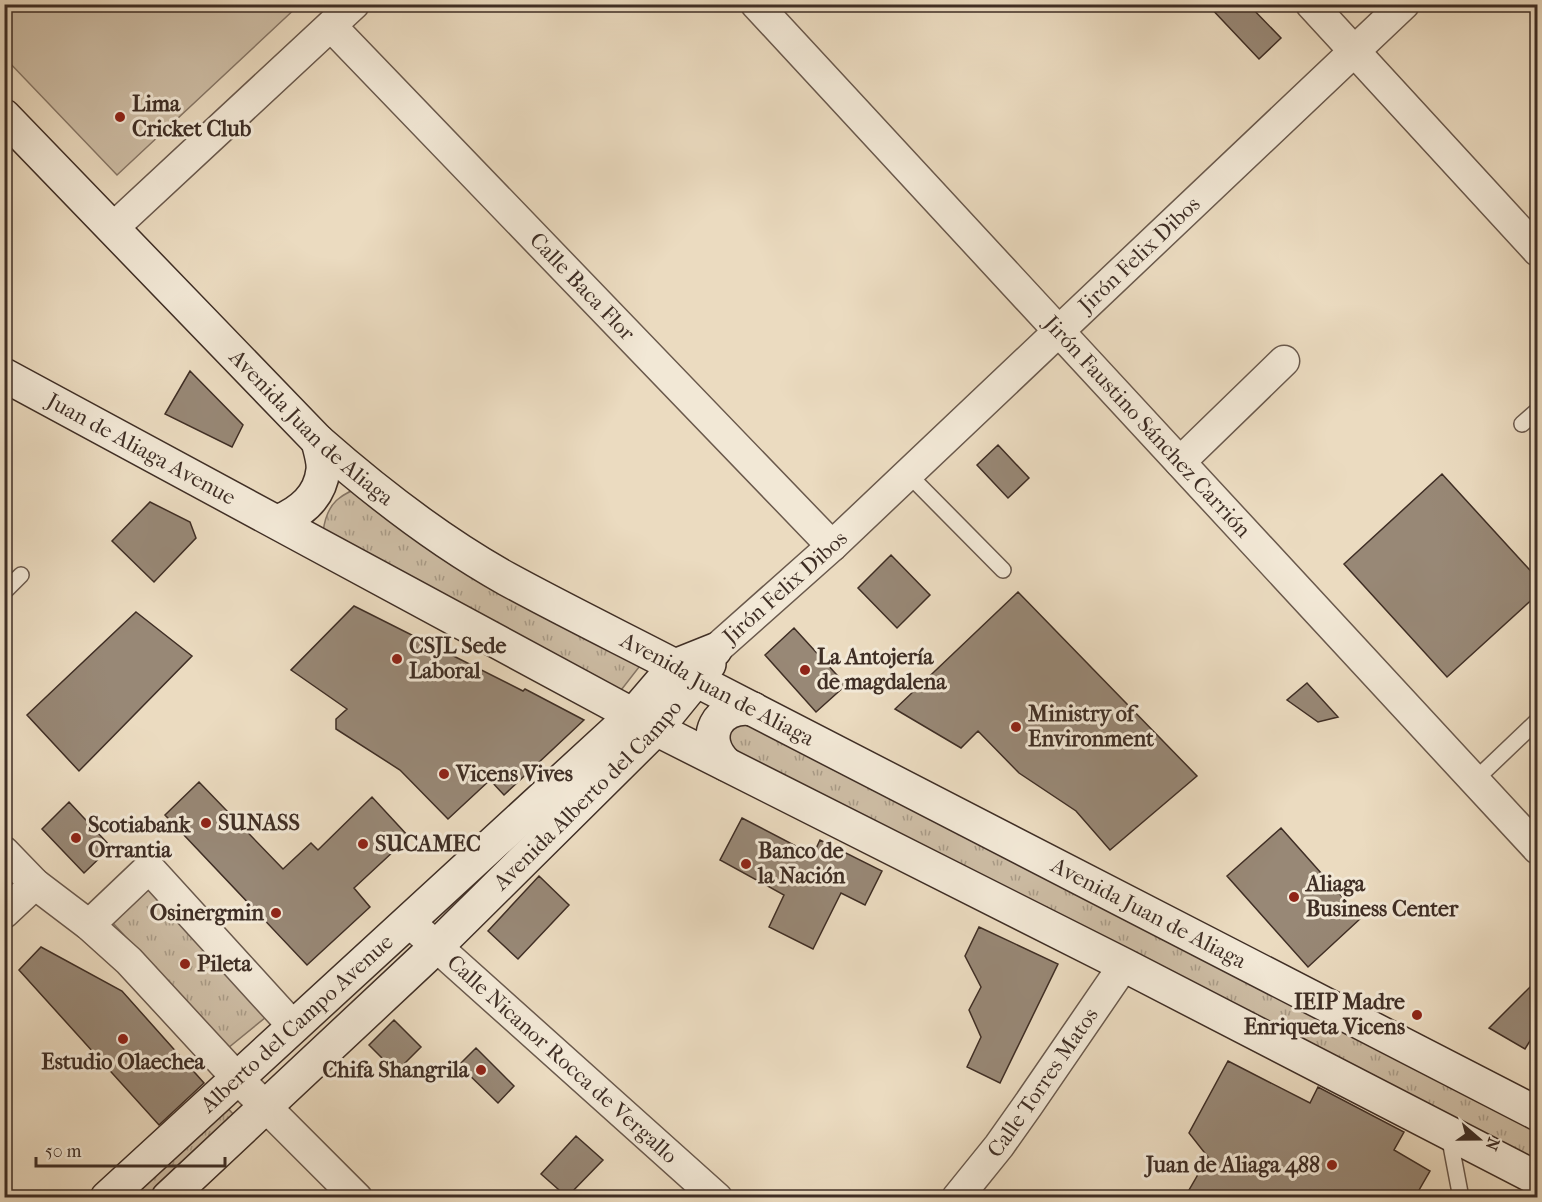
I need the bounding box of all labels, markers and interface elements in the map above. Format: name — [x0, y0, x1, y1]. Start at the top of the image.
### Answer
place label: Lima Cricket Club — [132, 91, 252, 142]
marker: Lima Cricket Club — [113, 110, 127, 124]
street label: Jirón Felix Dibos — [1072, 191, 1206, 320]
street label: Calle Baca Flor — [524, 227, 641, 347]
street label: Jirón Faustino Sánchez Carrión — [1037, 309, 1256, 543]
street label: Avenida Juan de Aliaga — [223, 344, 399, 512]
street label: Juan de Aliaga Avenue — [41, 387, 240, 511]
street label: Jirón Felix Dibos — [716, 525, 853, 651]
street label: Avenida Juan de Aliaga — [615, 627, 819, 752]
place label: CSJL Sede Laboral — [409, 633, 507, 684]
place label: La Antojería de magdalena — [817, 644, 947, 695]
marker: CSJL Sede Laboral — [390, 652, 404, 666]
marker: La Antojería de magdalena — [798, 663, 812, 677]
street label: Avenida Alberto del Campo — [487, 695, 687, 896]
place label: Ministry of Environment — [1027, 701, 1155, 752]
marker: Ministry of Environment — [1009, 720, 1023, 734]
place label: Vicens Vives — [455, 761, 573, 787]
marker: Vicens Vives — [437, 767, 451, 781]
place label: SUNASS — [218, 810, 300, 836]
place label: Scotiabank Orrantia — [88, 812, 191, 863]
marker: SUNASS — [199, 816, 213, 830]
marker: Scotiabank Orrantia — [69, 831, 83, 845]
place label: SUCAMEC — [375, 831, 481, 857]
marker: SUCAMEC — [356, 837, 370, 851]
place label: Banco de la Nación — [757, 838, 845, 889]
street label: Avenida Juan de Aliaga — [1046, 852, 1251, 975]
marker: Banco de la Nación — [739, 857, 753, 871]
place label: Aliaga Business Center — [1304, 871, 1459, 922]
marker: Aliaga Business Center — [1287, 890, 1301, 904]
place label: Osinergmin — [150, 900, 264, 926]
marker: Osinergmin — [269, 906, 283, 920]
street label: Alberto del Campo Avenue — [195, 929, 399, 1119]
street label: Calle Nicanor Rocca de Vergallo — [442, 949, 683, 1169]
place label: Pileta — [197, 951, 252, 977]
marker: Pileta — [178, 957, 192, 971]
place label: IEIP Madre Enriqueta Vicens — [1244, 989, 1405, 1040]
street label: Calle Torres Matos — [982, 1003, 1104, 1163]
marker: IEIP Madre Enriqueta Vicens — [1410, 1008, 1424, 1022]
marker: Estudio Olaechea — [116, 1032, 130, 1046]
place label: Estudio Olaechea — [41, 1049, 206, 1075]
place label: Chifa Shangrila — [323, 1057, 470, 1083]
marker: Chifa Shangrila — [474, 1063, 488, 1077]
north arrow — [1449, 1109, 1509, 1169]
scale bar — [36, 1130, 225, 1168]
text: N — [1481, 1135, 1504, 1154]
text: 50 m — [45, 1141, 82, 1162]
place label: Juan de Aliaga 488 — [1144, 1152, 1320, 1178]
marker: Juan de Aliaga 488 — [1325, 1158, 1339, 1172]

